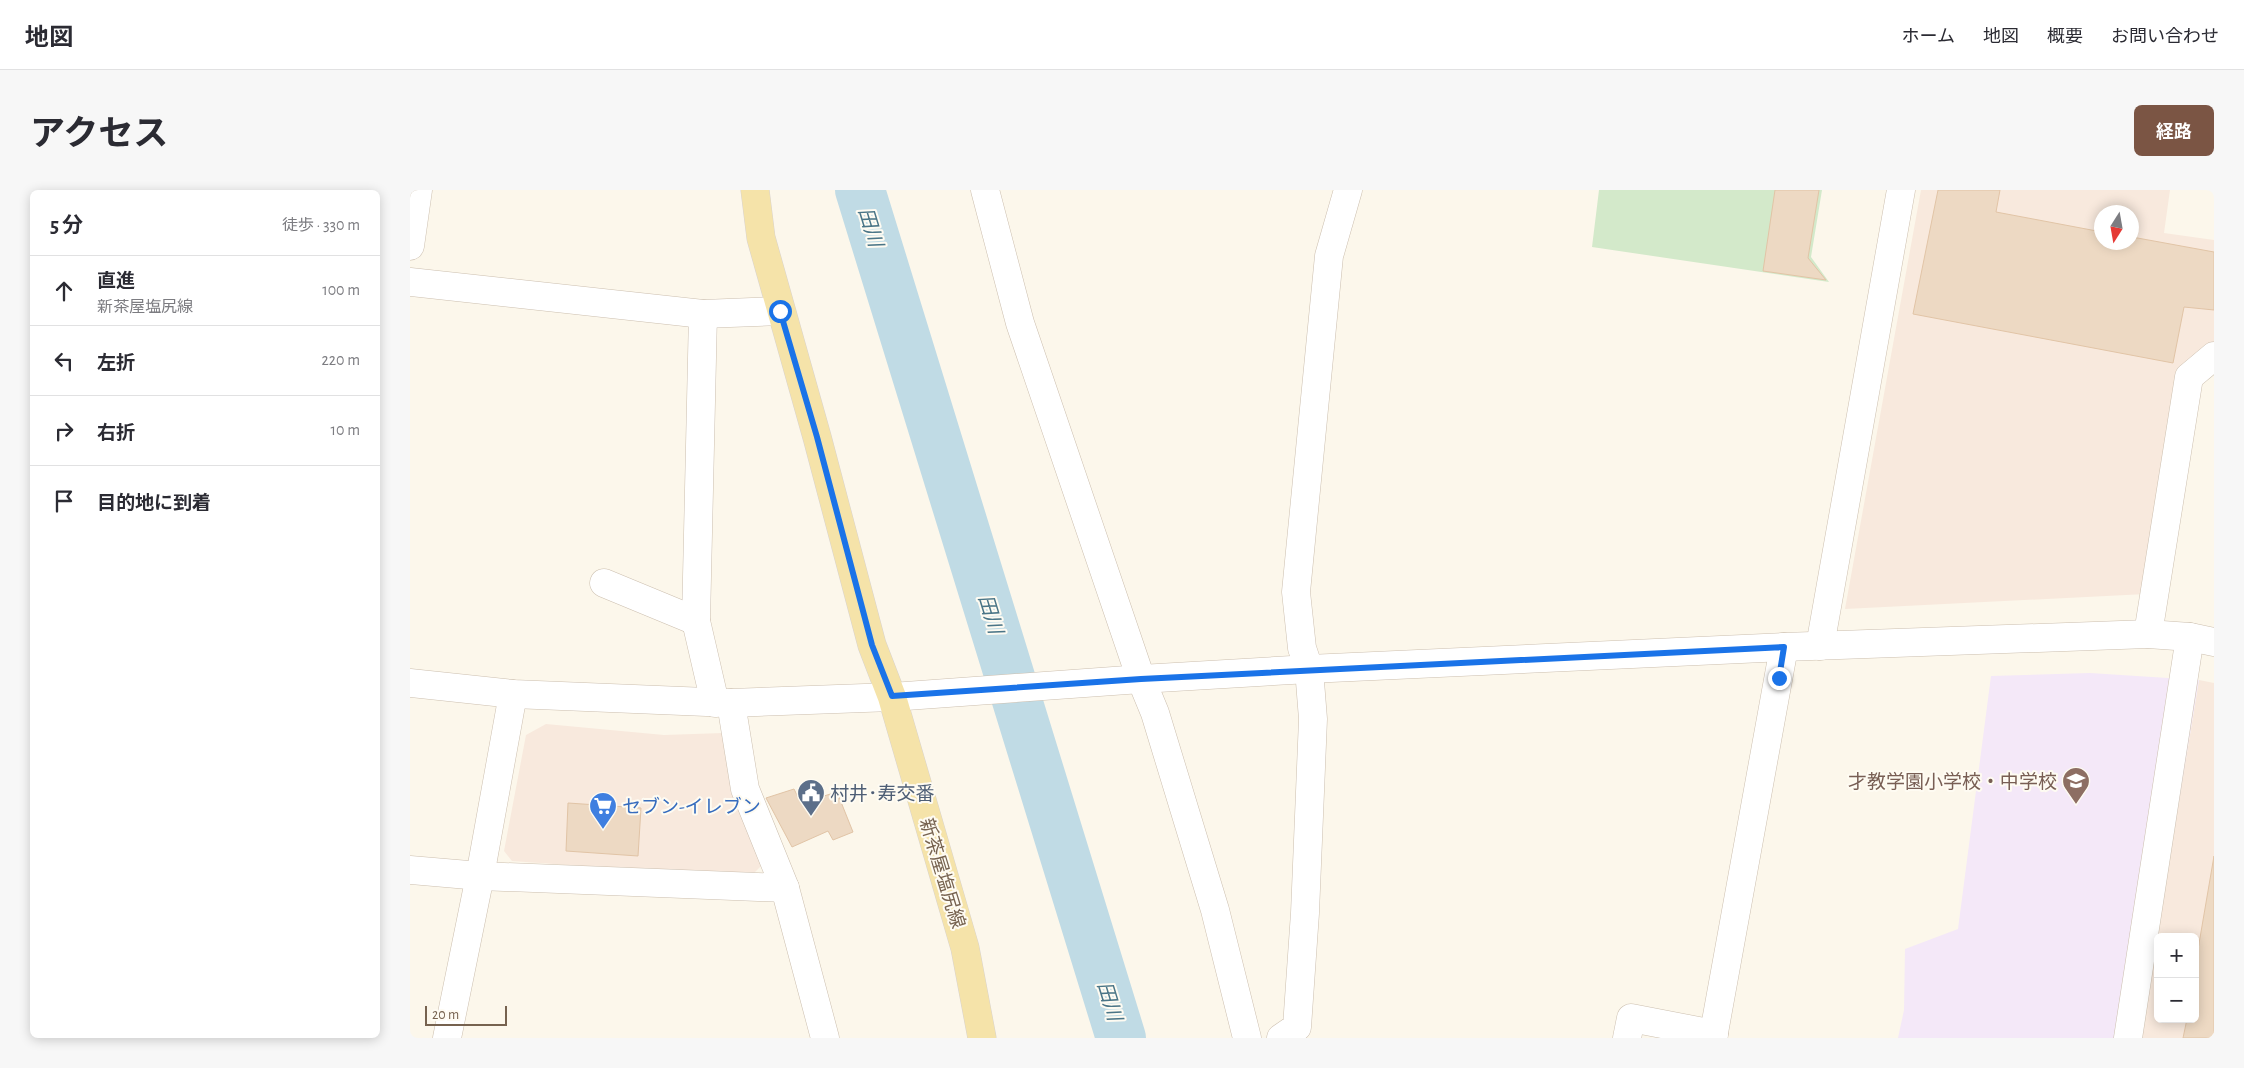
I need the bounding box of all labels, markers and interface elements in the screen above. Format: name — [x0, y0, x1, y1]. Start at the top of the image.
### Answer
text: 地図 — [25, 26, 73, 50]
text: ホーム — [1902, 28, 1955, 46]
text: 地図 — [1983, 28, 2019, 46]
text: 概要 — [2047, 28, 2083, 46]
text: お問い合わせ — [2111, 28, 2219, 46]
button: 経路 — [2134, 105, 2214, 156]
text: アクセス — [30, 117, 168, 152]
water label: 田川 — [855, 205, 886, 251]
north arrow — [2094, 205, 2139, 250]
text: 5 分 — [50, 215, 83, 236]
text: 徒歩 · 330 m — [282, 217, 360, 233]
text: 直進 — [97, 272, 135, 291]
icon: ahead — [50, 277, 78, 305]
text: 100 m — [322, 282, 360, 298]
text: 新茶屋塩尻線 — [97, 299, 193, 315]
route start — [769, 300, 792, 323]
icon: left — [50, 347, 78, 375]
text: 220 m — [322, 352, 360, 368]
text: 左折 — [97, 354, 135, 373]
icon: right — [50, 417, 78, 445]
text: 10 m — [331, 422, 360, 438]
text: 右折 — [97, 424, 135, 443]
icon: arrive — [50, 487, 78, 515]
text: 目的地に到着 — [97, 494, 211, 513]
water label: 田川 — [975, 592, 1006, 638]
route end — [1768, 667, 1791, 690]
school or university icon: 才教学園小学校・中学校 — [2061, 766, 2091, 805]
place label: 才教学園小学校・中学校 — [1848, 771, 2057, 792]
public building icon: 村井･寿交番 — [796, 778, 826, 817]
place label: 村井･寿交番 — [830, 783, 935, 804]
supermarket icon: セブン-イレブン — [588, 791, 618, 830]
place label: セブン-イレブン — [622, 796, 761, 817]
street label: 新茶屋塩尻線 — [916, 816, 969, 931]
map controls — [2154, 933, 2199, 1023]
button: + — [2154, 933, 2199, 978]
button: − — [2154, 978, 2199, 1023]
water label: 田川 — [1094, 979, 1125, 1025]
scale bar — [425, 1003, 508, 1026]
text: 20 m — [432, 1008, 459, 1022]

